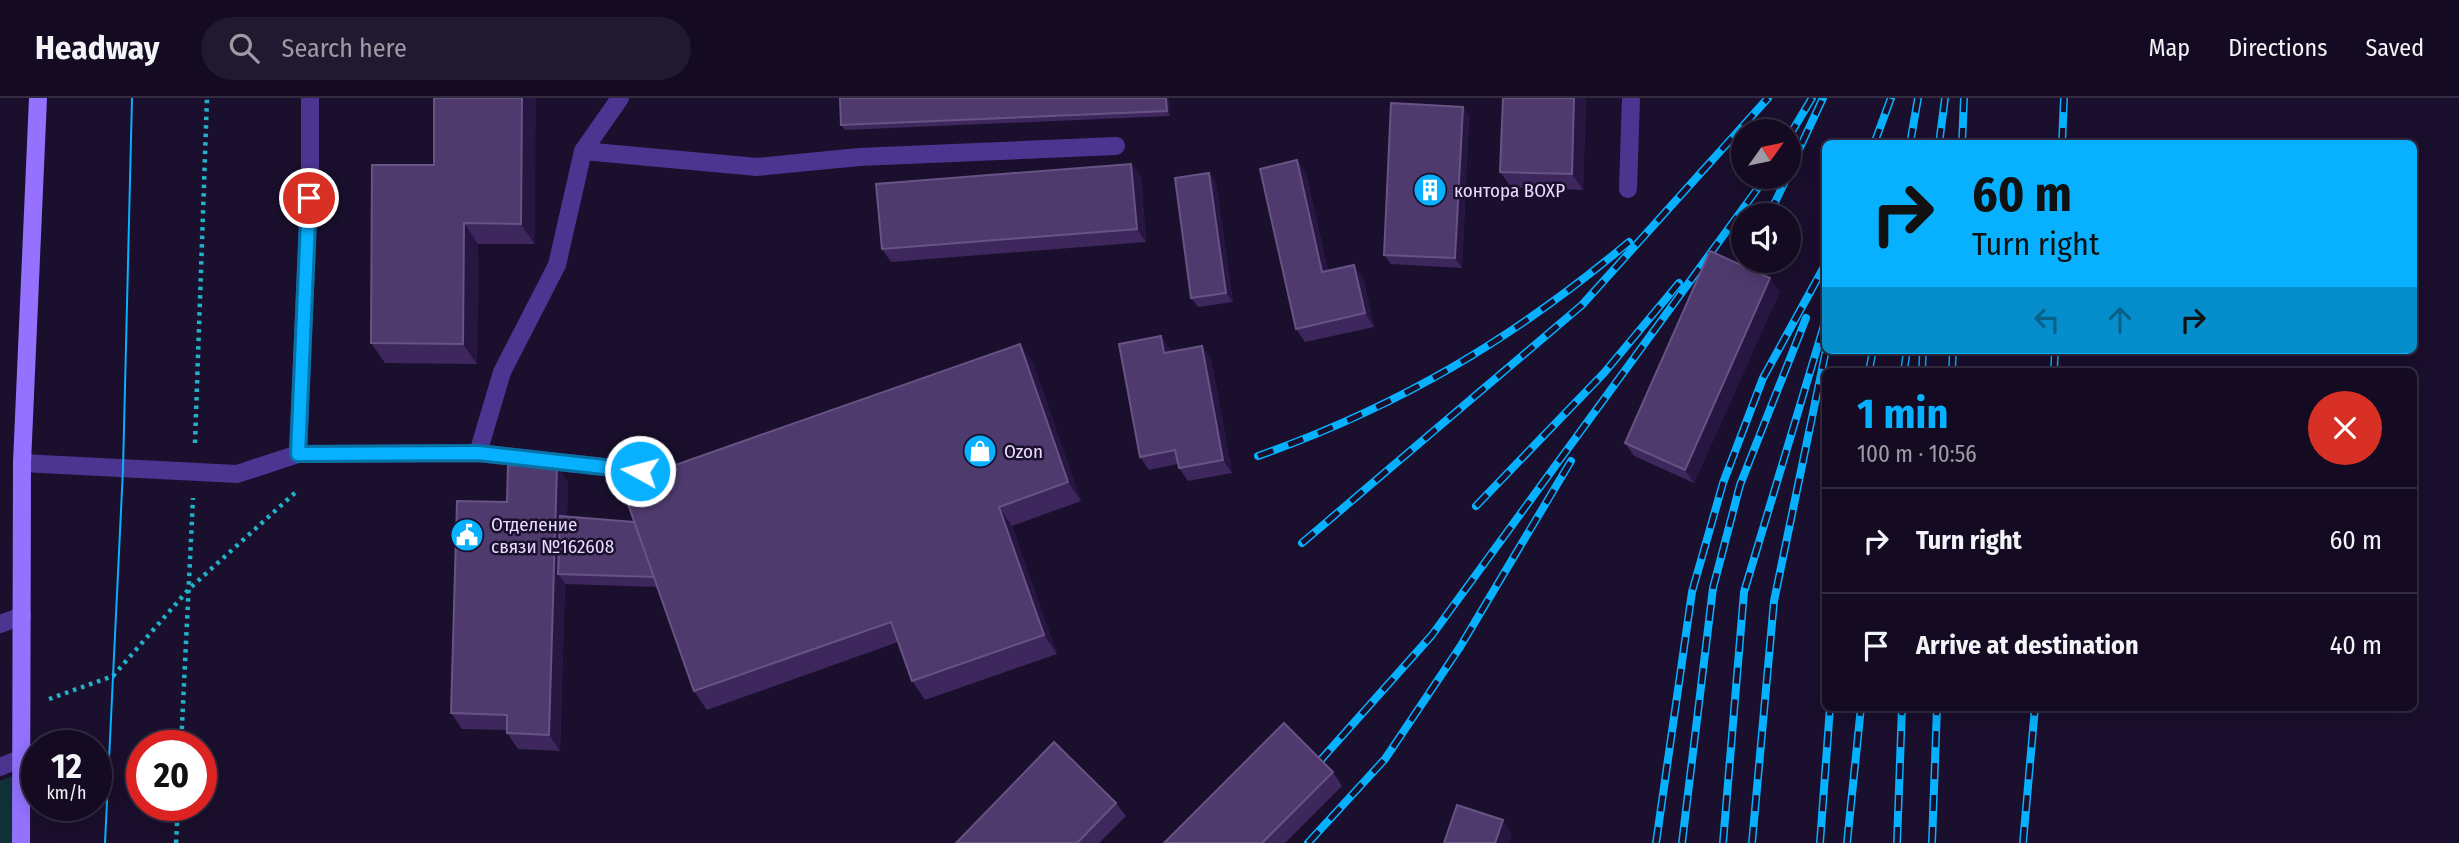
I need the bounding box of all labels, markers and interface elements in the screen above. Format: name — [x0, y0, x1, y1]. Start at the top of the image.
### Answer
search box — [201, 17, 691, 80]
text: Headway — [35, 28, 159, 68]
icon: search — [225, 29, 263, 67]
text: Search here — [281, 33, 407, 64]
text: Map — [2149, 34, 2190, 62]
text: Directions — [2228, 34, 2327, 62]
text: Saved — [2365, 34, 2424, 62]
north arrow — [1731, 119, 1801, 189]
map controls — [1731, 119, 1801, 273]
text: 60 m — [1972, 165, 2072, 224]
pin — [279, 168, 339, 228]
icon: right — [1857, 168, 1948, 259]
building icon: контора ВОХР — [1411, 171, 1449, 209]
icon: arrive — [290, 179, 328, 217]
place label: контора ВОХР — [1454, 179, 1565, 202]
button: sound — [1731, 203, 1801, 273]
text: Turn right — [1972, 225, 2099, 263]
icon: left — [2028, 301, 2066, 339]
icon: ahead — [2101, 301, 2139, 339]
icon: right — [2174, 301, 2212, 339]
text: 1 min — [1857, 389, 1948, 439]
button: close — [2308, 391, 2382, 465]
shop icon: Ozon — [961, 432, 999, 470]
position arrow — [603, 434, 677, 508]
place label: Ozon — [1004, 440, 1043, 463]
text: 100 m · 10:56 — [1857, 440, 1977, 468]
place label: Отделение связи №162608 — [491, 513, 614, 558]
public building icon: Отделение связи №162608 — [448, 516, 486, 554]
icon: right — [1857, 522, 1895, 560]
text: Turn right — [1916, 525, 2022, 556]
text: 60 m — [2329, 525, 2382, 556]
icon: arrive — [1857, 627, 1895, 665]
text: Arrive at destination — [1916, 630, 2139, 661]
text: 40 m — [2330, 630, 2382, 661]
speed limit sign: 20 — [126, 730, 217, 821]
text: 12 — [51, 745, 82, 787]
text: km/h — [46, 782, 87, 804]

